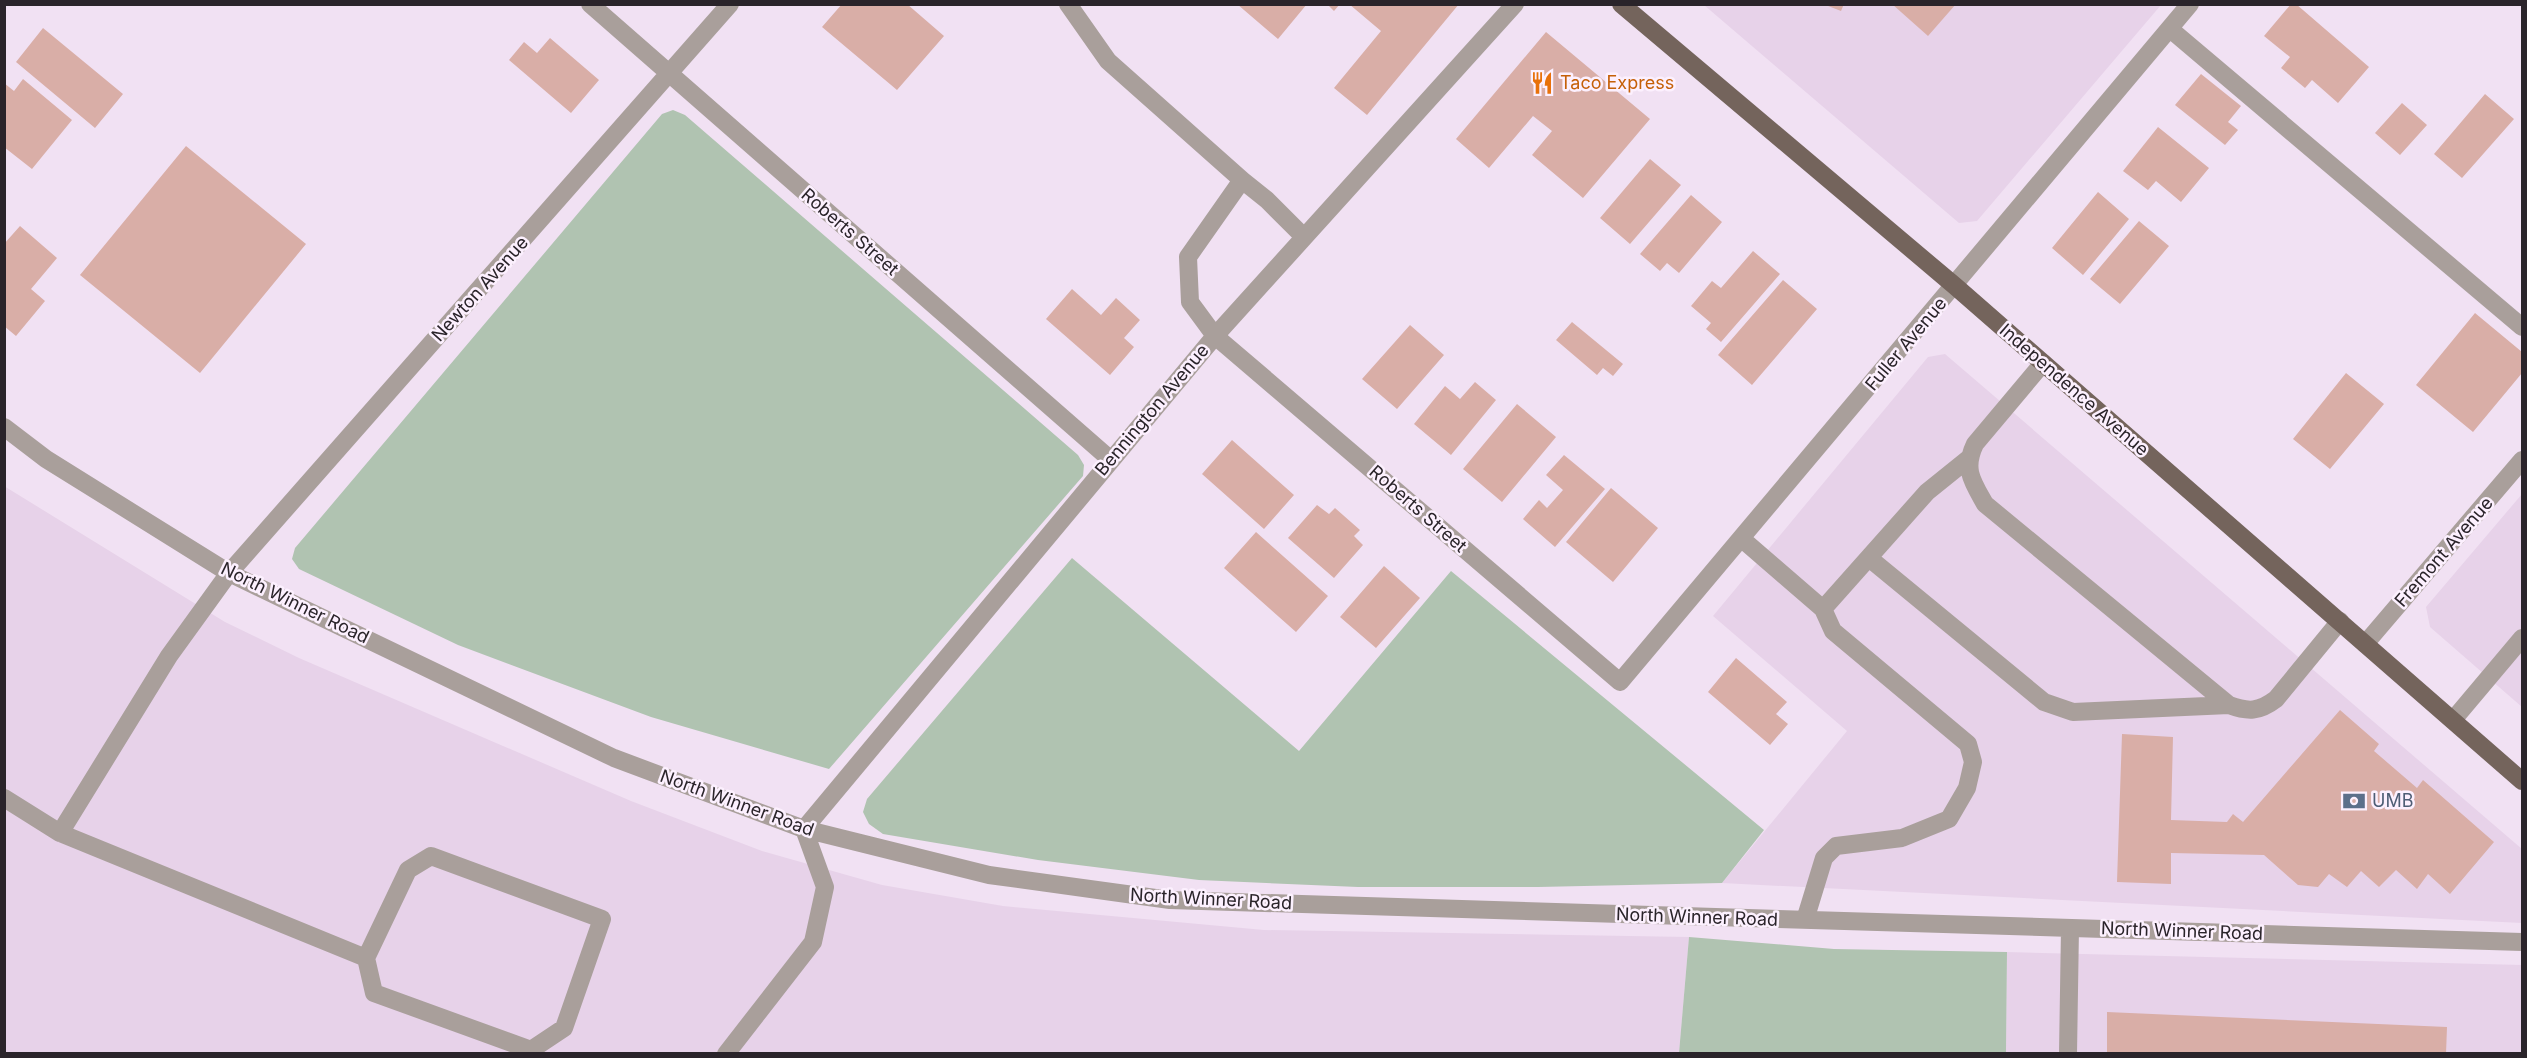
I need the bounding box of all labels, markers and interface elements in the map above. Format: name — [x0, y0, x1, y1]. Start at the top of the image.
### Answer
restaurant icon: Taco Express — [1529, 70, 1555, 96]
place label: Taco Express — [1560, 72, 1674, 93]
street label: Roberts Street — [797, 184, 903, 280]
street label: Newton Avenue — [427, 232, 532, 345]
street label: Fuller Avenue — [1861, 293, 1951, 394]
street label: Independence Avenue — [1996, 319, 2153, 460]
street label: Bennington Avenue — [1091, 340, 1213, 480]
street label: Roberts Street — [1365, 461, 1471, 557]
street label: Fremont Avenue — [2390, 493, 2497, 611]
street label: North Winner Road — [218, 558, 373, 648]
street label: North Winner Road — [657, 765, 817, 840]
bank icon: UMB — [2341, 788, 2367, 814]
place label: UMB — [2372, 790, 2413, 811]
street label: North Winner Road — [1130, 884, 1293, 913]
street label: North Winner Road — [1616, 903, 1778, 930]
street label: North Winner Road — [2101, 917, 2263, 944]

